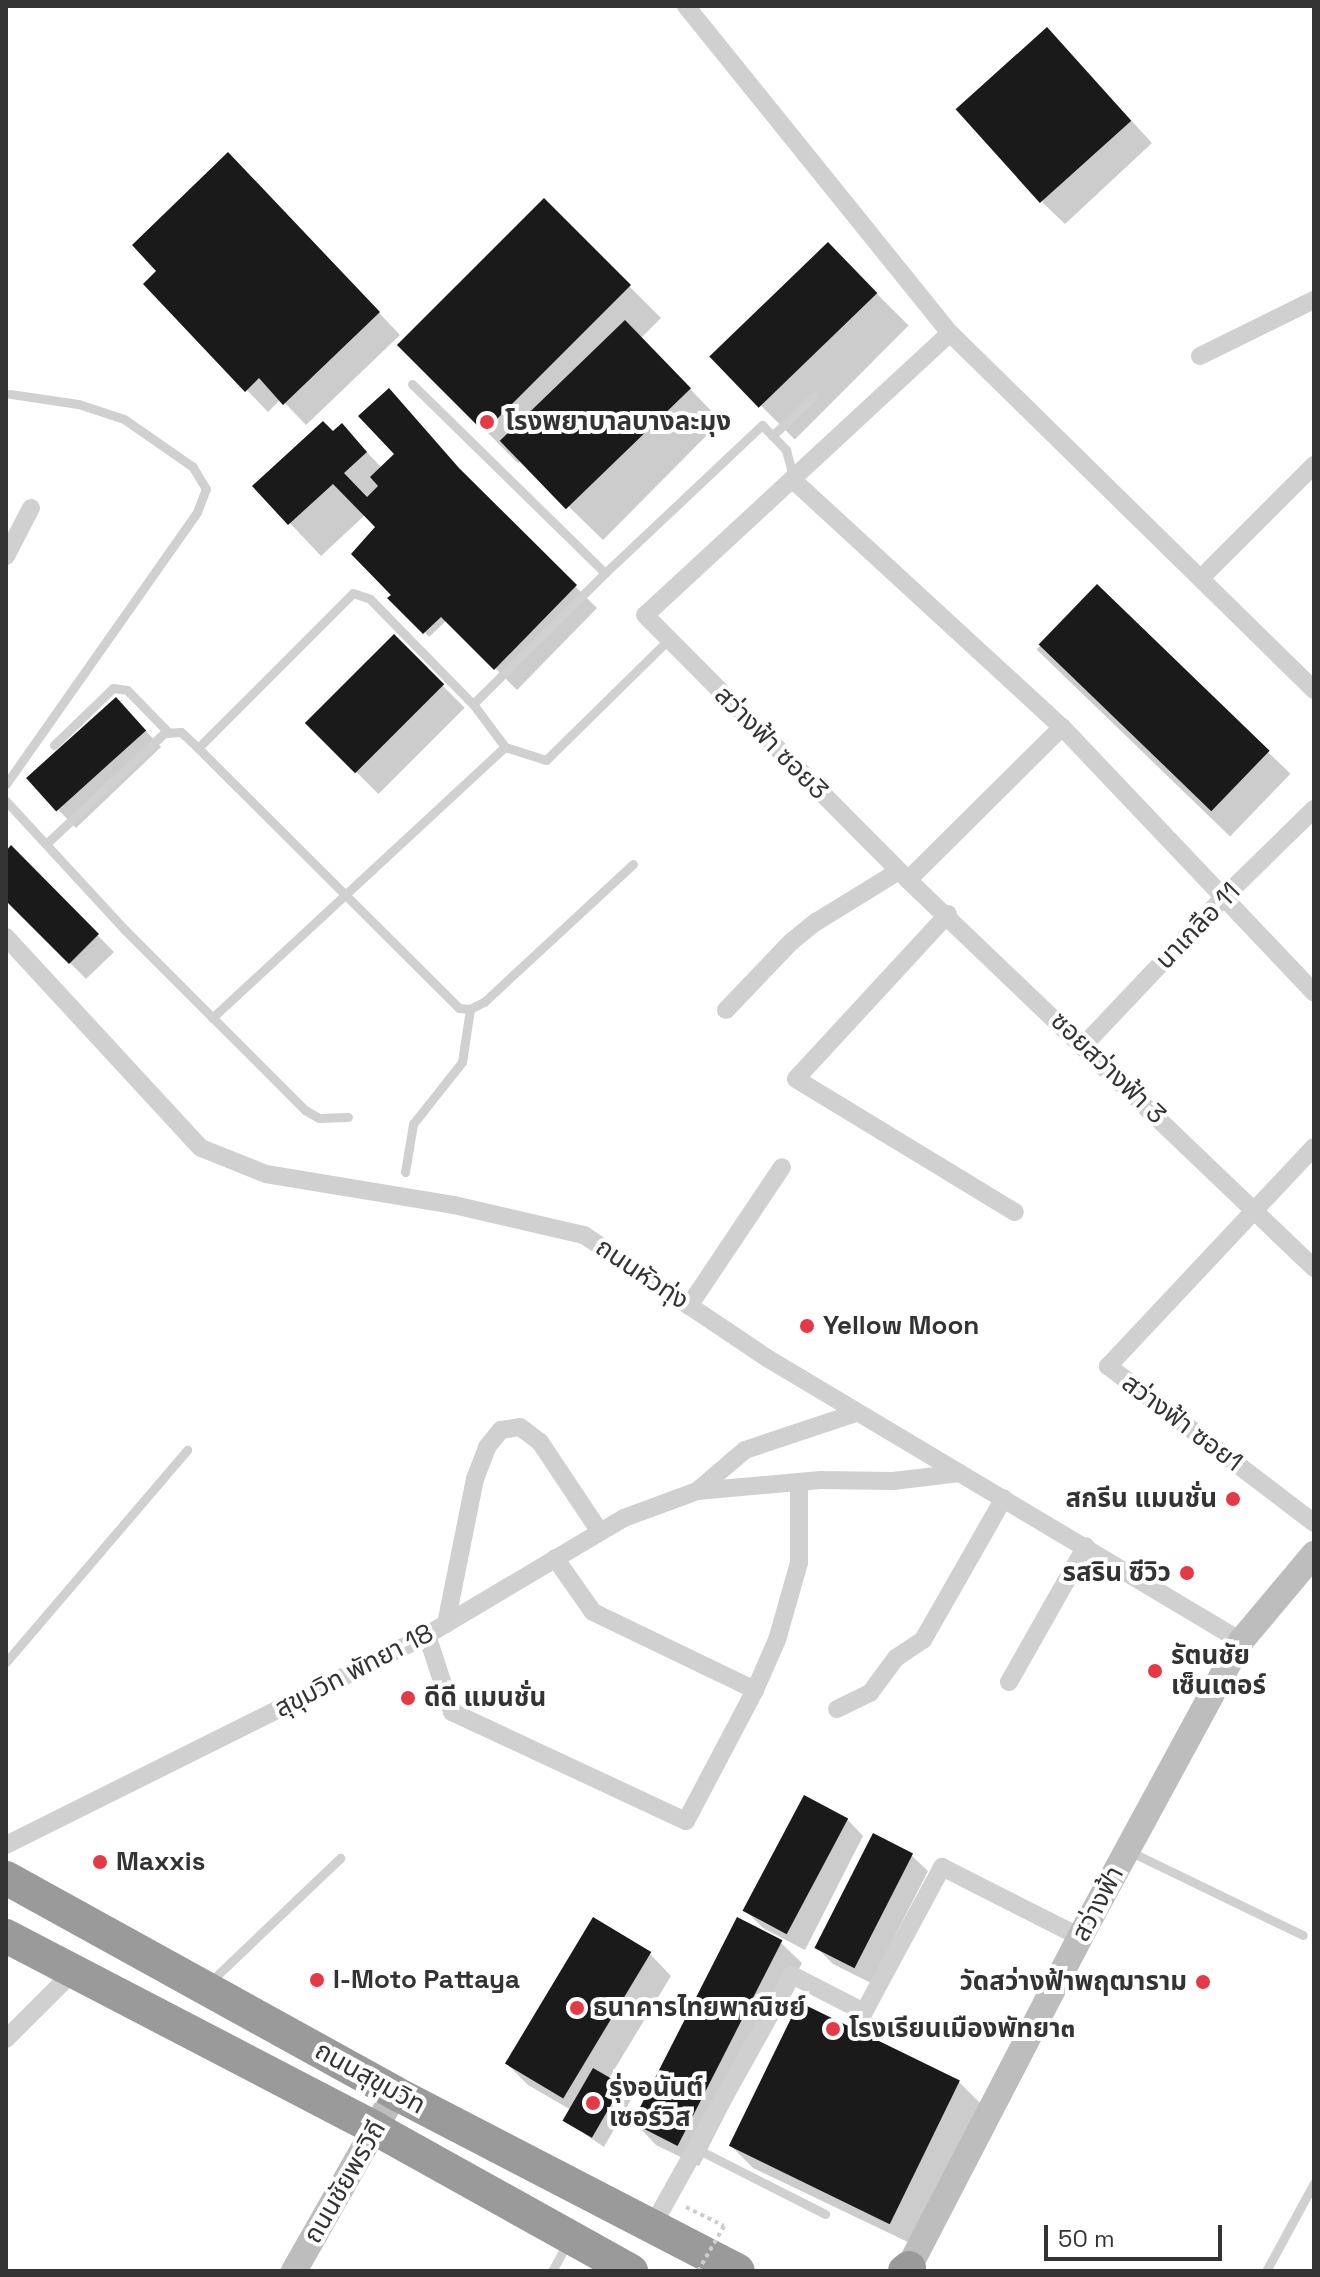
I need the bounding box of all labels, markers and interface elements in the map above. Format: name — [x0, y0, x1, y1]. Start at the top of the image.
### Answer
place label: โรงพยาบาลบางละมุง — [505, 406, 731, 438]
marker: โรงพยาบาลบางละมุง — [476, 411, 498, 433]
street label: สว่างฟ้า ซอย3 — [708, 680, 834, 806]
street label: นาเกลือ 11 — [1149, 876, 1247, 976]
street label: ซอยสว่างฟ้า 3 — [1044, 1005, 1172, 1131]
street label: ถนนหัวทุ่ง — [590, 1232, 694, 1316]
place label: Yellow Moon — [823, 1310, 979, 1342]
marker: Yellow Moon — [798, 1317, 816, 1335]
street label: สว่างฟ้า ซอย1 — [1116, 1368, 1248, 1478]
place label: สกรีน แมนชั่น — [1066, 1483, 1217, 1515]
marker: สกรีน แมนชั่น — [1224, 1490, 1242, 1508]
place label: รสริน ซีวิว — [1063, 1557, 1171, 1589]
marker: รสริน ซีวิว — [1178, 1564, 1196, 1582]
street label: สุขุมวิท พัทยา 18 — [269, 1618, 439, 1724]
place label: รัตนชัย เซ็นเตอร์ — [1171, 1640, 1266, 1702]
marker: รัตนชัย เซ็นเตอร์ — [1146, 1662, 1164, 1680]
place label: ดีดี แมนชั่น — [424, 1682, 546, 1714]
marker: ดีดี แมนชั่น — [399, 1689, 417, 1707]
place label: Maxxis — [116, 1846, 205, 1878]
marker: Maxxis — [91, 1853, 109, 1871]
street label: สว่างฟ้า — [1065, 1861, 1131, 1947]
place label: I-Moto Pattaya — [333, 1964, 520, 1996]
place label: วัดสว่างฟ้าพฤฒาราม — [959, 1966, 1187, 1998]
marker: I-Moto Pattaya — [308, 1971, 326, 1989]
marker: วัดสว่างฟ้าพฤฒาราม — [1194, 1973, 1212, 1991]
place label: ธนาคารไทยพาณิชย์ — [593, 1992, 805, 2024]
marker: ธนาคารไทยพาณิชย์ — [568, 1999, 586, 2017]
place label: โรงเรียนเมืองพัทยา๓ — [849, 2013, 1075, 2045]
marker: โรงเรียนเมืองพัทยา๓ — [824, 2020, 842, 2038]
street label: ถนนสุขุมวิท — [309, 2035, 431, 2121]
place label: รุ่งอนันต์ เซอร์วิส — [609, 2072, 703, 2134]
marker: รุ่งอนันต์ เซอร์วิส — [584, 2094, 602, 2112]
street label: ถนนชัยพรวิถี — [297, 2115, 393, 2249]
scale bar — [1048, 2209, 1226, 2259]
text: 50 m — [1058, 2223, 1115, 2254]

